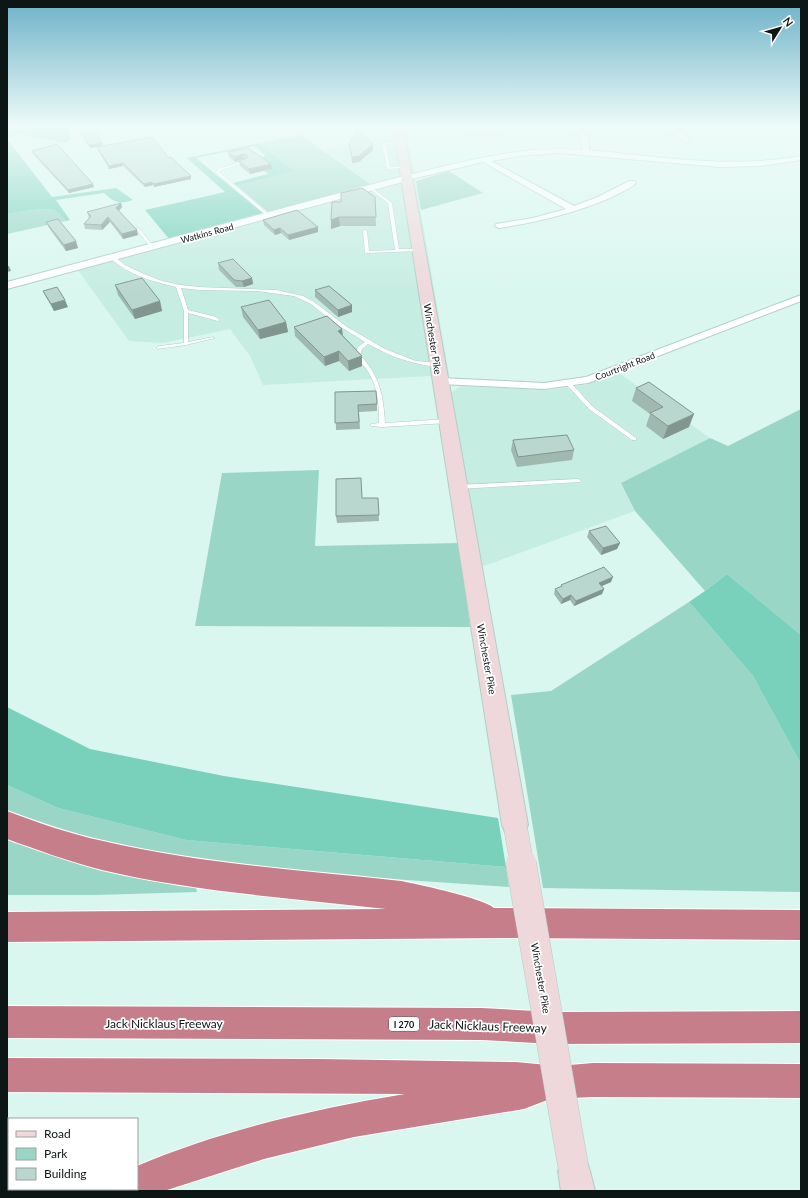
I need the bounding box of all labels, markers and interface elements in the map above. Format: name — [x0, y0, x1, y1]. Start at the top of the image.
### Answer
north arrow — [760, 8, 800, 48]
text: N — [781, 14, 796, 29]
street label: Watkins Road — [179, 221, 235, 245]
street label: Winchester Pike — [421, 303, 445, 375]
street label: Courtright Road — [594, 350, 656, 382]
street label: Winchester Pike — [475, 623, 499, 695]
street label: Winchester Pike — [529, 942, 553, 1014]
street label: Jack Nicklaus Freeway — [105, 1016, 224, 1031]
street label: Jack Nicklaus Freeway — [429, 1016, 548, 1036]
road number: I 270 — [389, 1017, 419, 1031]
legend — [8, 1118, 138, 1190]
text: Road — [44, 1126, 71, 1141]
text: Park — [44, 1146, 68, 1161]
text: Building — [44, 1166, 87, 1181]

